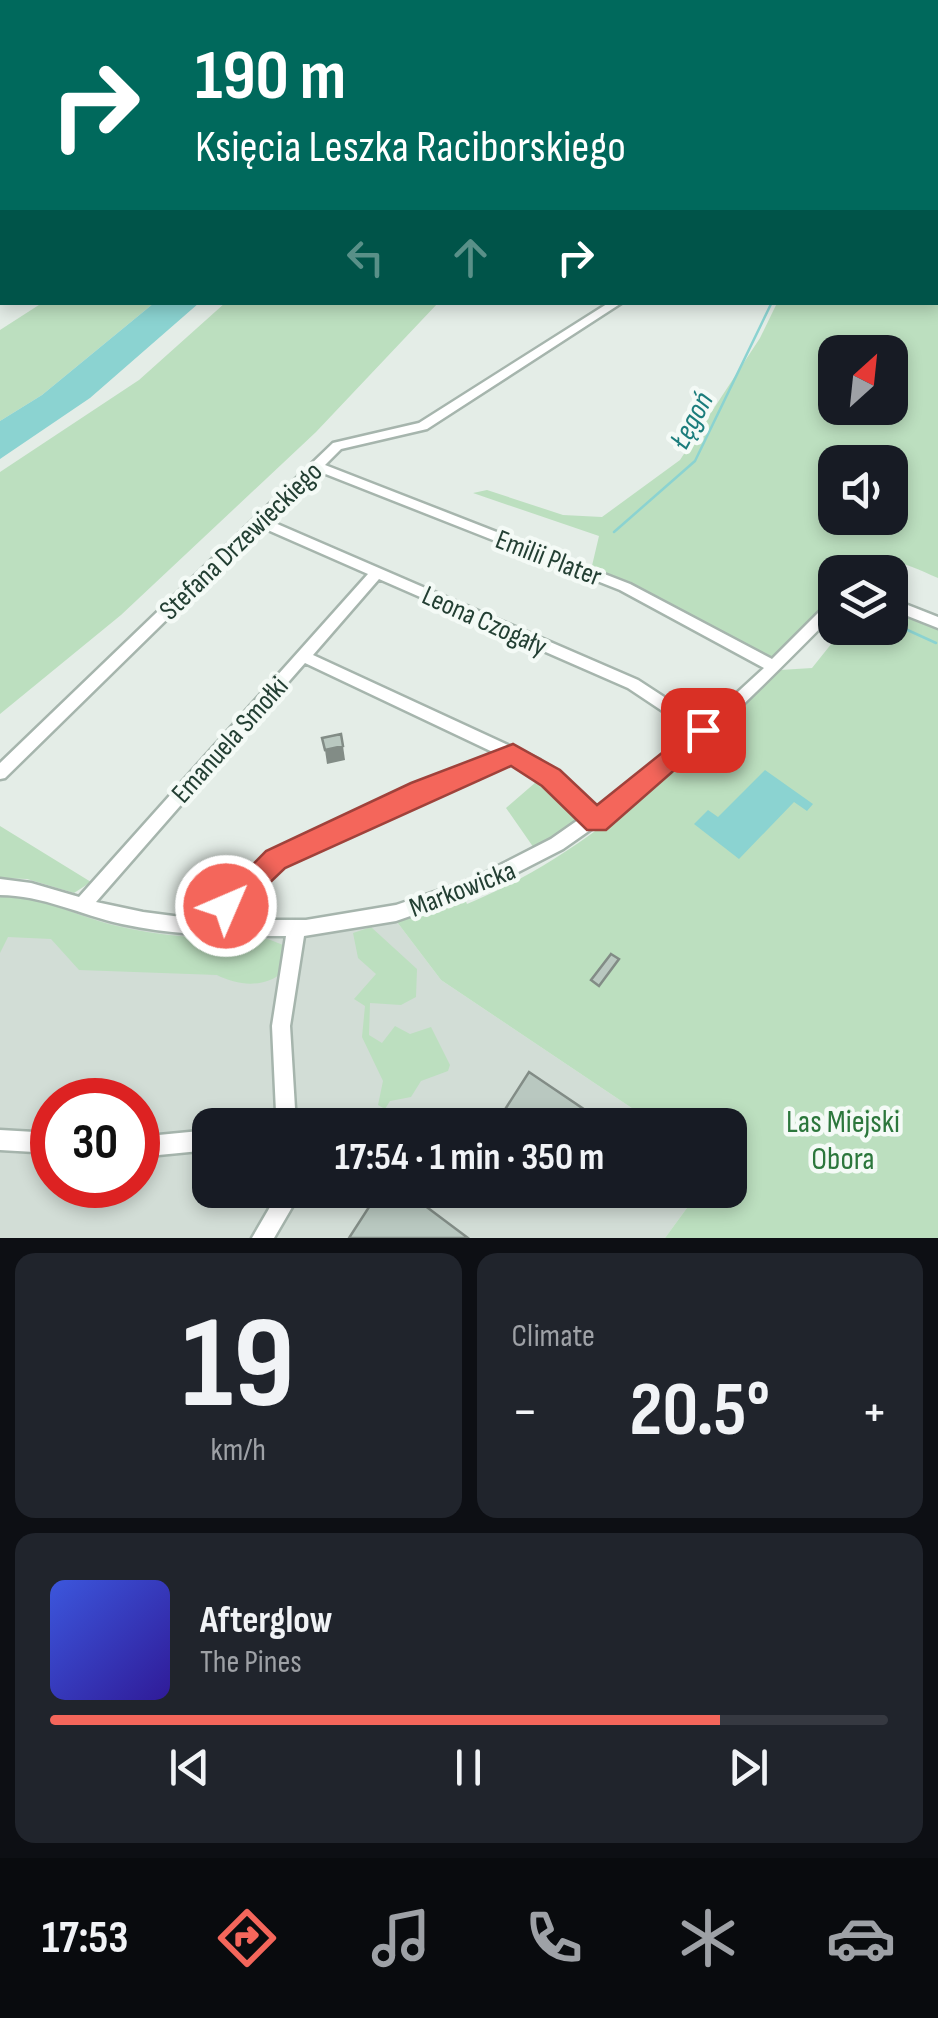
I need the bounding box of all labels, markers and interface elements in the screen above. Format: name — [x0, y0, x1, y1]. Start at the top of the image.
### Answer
text: 190 m — [195, 35, 346, 119]
icon: right — [30, 40, 160, 170]
text: Księcia Leszka Raciborskiego — [195, 120, 626, 175]
icon: left — [338, 230, 393, 285]
icon: ahead — [443, 230, 498, 285]
icon: right — [548, 230, 603, 285]
north arrow — [818, 335, 908, 425]
map controls — [818, 335, 908, 645]
water label: Łęgoń — [662, 386, 722, 455]
button: sound — [818, 445, 908, 535]
street label: Stefana Drzewieckiego — [153, 455, 329, 627]
street label: Emilii Plater — [491, 523, 606, 594]
button: layers — [818, 555, 908, 645]
street label: Leona Czogały — [417, 579, 552, 664]
street label: Emanuela Smołki — [165, 670, 295, 810]
pin — [661, 688, 746, 773]
icon: arrive — [676, 703, 731, 758]
position arrow — [174, 854, 278, 958]
street label: Markowicka — [405, 854, 520, 925]
speed limit sign: 30 — [30, 1078, 160, 1208]
park label: Las Miejski Obora — [786, 1103, 900, 1179]
text: 17:54 · 1 min · 350 m — [335, 1135, 604, 1180]
text: 19 — [182, 1288, 295, 1444]
text: Climate — [512, 1317, 595, 1356]
text: 20.5° — [630, 1366, 770, 1457]
text: − — [512, 1379, 538, 1446]
text: + — [861, 1379, 888, 1446]
text: km/h — [211, 1431, 266, 1470]
text: Afterglow — [200, 1598, 333, 1643]
text: The Pines — [200, 1643, 302, 1682]
icon: previous — [162, 1740, 217, 1795]
icon: pause — [441, 1740, 496, 1795]
icon: next — [721, 1740, 776, 1795]
icon: directions — [212, 1903, 282, 1973]
icon: music — [366, 1903, 436, 1973]
icon: phone — [519, 1903, 589, 1973]
icon: climate — [673, 1903, 743, 1973]
icon: car — [826, 1903, 896, 1973]
text: 17:53 — [42, 1911, 128, 1966]

